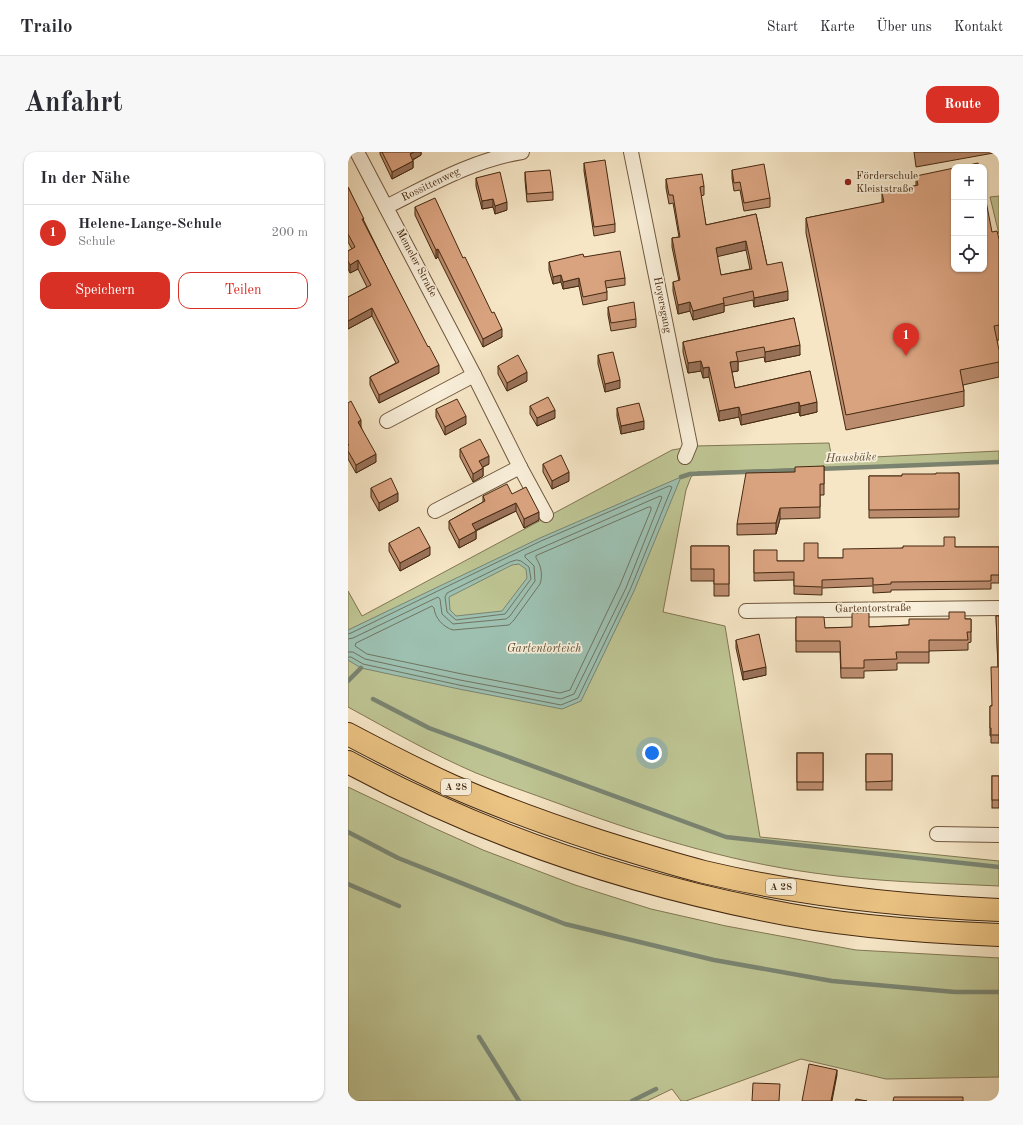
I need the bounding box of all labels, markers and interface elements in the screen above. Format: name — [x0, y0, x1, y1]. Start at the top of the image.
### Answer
text: Trailo — [20, 18, 73, 37]
text: Start — [767, 20, 798, 34]
text: Karte — [820, 20, 855, 34]
text: Über uns — [877, 20, 932, 34]
text: Kontakt — [954, 20, 1003, 34]
button: Route — [926, 86, 999, 123]
text: Anfahrt — [24, 90, 123, 118]
map controls — [951, 164, 987, 272]
button: + — [951, 164, 987, 200]
street label: Rossittenweg — [400, 166, 462, 204]
text: In der Nähe — [40, 170, 130, 187]
place label: Förderschule Kleiststraße — [856, 171, 918, 195]
marker: Förderschule Kleiststraße — [843, 177, 853, 187]
button: − — [951, 200, 987, 236]
text: Helene-Lange-Schule — [78, 217, 222, 232]
text: 1 — [49, 226, 57, 239]
text: 200 m — [271, 226, 308, 239]
street label: Memeler Straße — [394, 227, 438, 299]
text: Schule — [78, 235, 115, 248]
button: locate — [951, 236, 987, 272]
button: Speichern — [40, 272, 170, 309]
button: Teilen — [178, 272, 308, 309]
street label: Hoyersgang — [651, 276, 673, 334]
pin: 1 — [893, 323, 919, 356]
water label: Hausbäke — [824, 450, 877, 465]
street label: Gartentorstraße — [835, 603, 911, 615]
water label: Gartentorteich — [507, 643, 581, 655]
your location — [642, 743, 662, 763]
road number: A 28 — [441, 779, 471, 795]
road number: A 28 — [766, 879, 796, 895]

